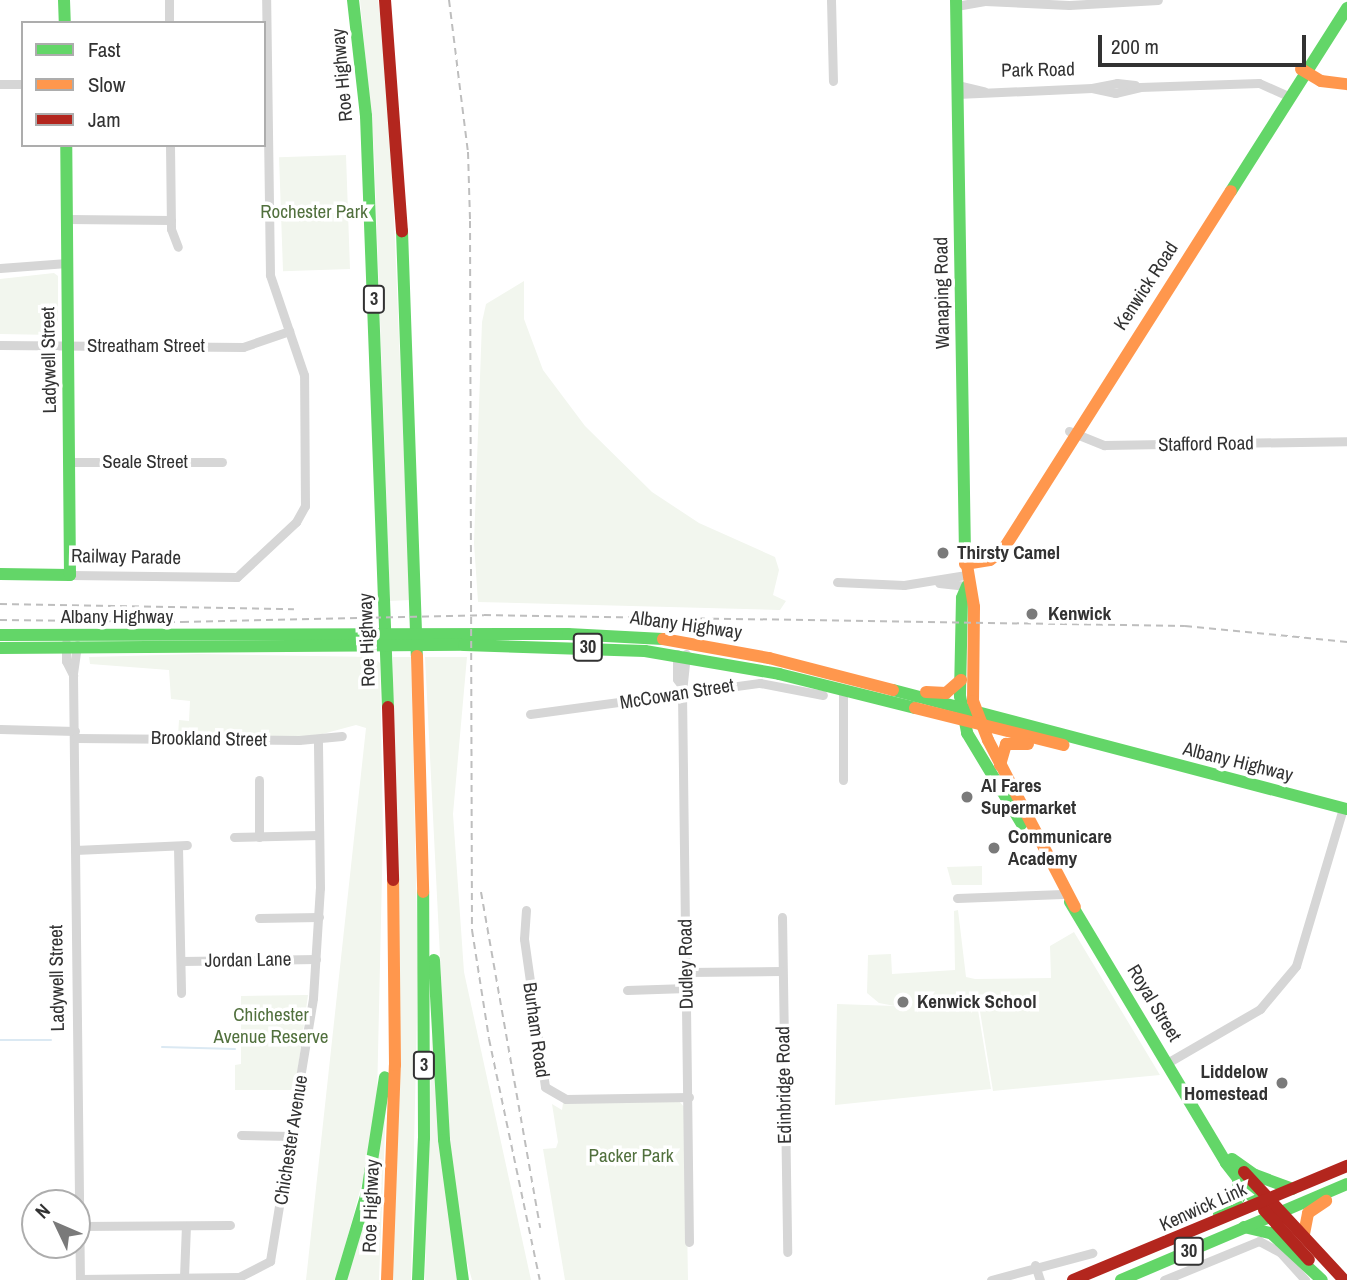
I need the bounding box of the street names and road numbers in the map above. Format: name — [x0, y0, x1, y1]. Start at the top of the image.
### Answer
street label: Roe Highway — [327, 27, 357, 123]
street label: Park Road — [1001, 58, 1075, 82]
street label: Wanaping Road — [930, 237, 954, 349]
street label: Kenwick Road — [1109, 238, 1183, 334]
road number: 3 — [362, 284, 386, 314]
street label: Ladywell Street — [37, 307, 61, 413]
street label: Streatham Street — [87, 335, 205, 357]
street label: Stafford Road — [1158, 432, 1254, 456]
street label: Seale Street — [102, 451, 188, 473]
street label: Railway Parade — [71, 545, 181, 569]
street label: Roe Highway — [354, 593, 380, 687]
street label: Albany Highway — [61, 606, 173, 628]
street label: Albany Highway — [629, 606, 743, 644]
road number: 30 — [572, 632, 604, 662]
street label: McCowan Street — [618, 674, 736, 714]
street label: Brookland Street — [151, 727, 267, 751]
street label: Albany Highway — [1181, 737, 1295, 787]
street label: Dudley Road — [674, 919, 698, 1009]
street label: Ladywell Street — [45, 925, 69, 1031]
street label: Jordan Lane — [204, 948, 292, 972]
street label: Royal Street — [1122, 960, 1186, 1046]
street label: Burham Road — [518, 981, 554, 1079]
street label: Edinbridge Road — [772, 1026, 796, 1144]
road number: 3 — [412, 1050, 436, 1080]
street label: Chichester Avenue — [269, 1073, 313, 1207]
street label: Roe Highway — [358, 1159, 384, 1253]
street label: Kenwick Link — [1156, 1178, 1250, 1236]
road number: 30 — [1173, 1236, 1205, 1266]

